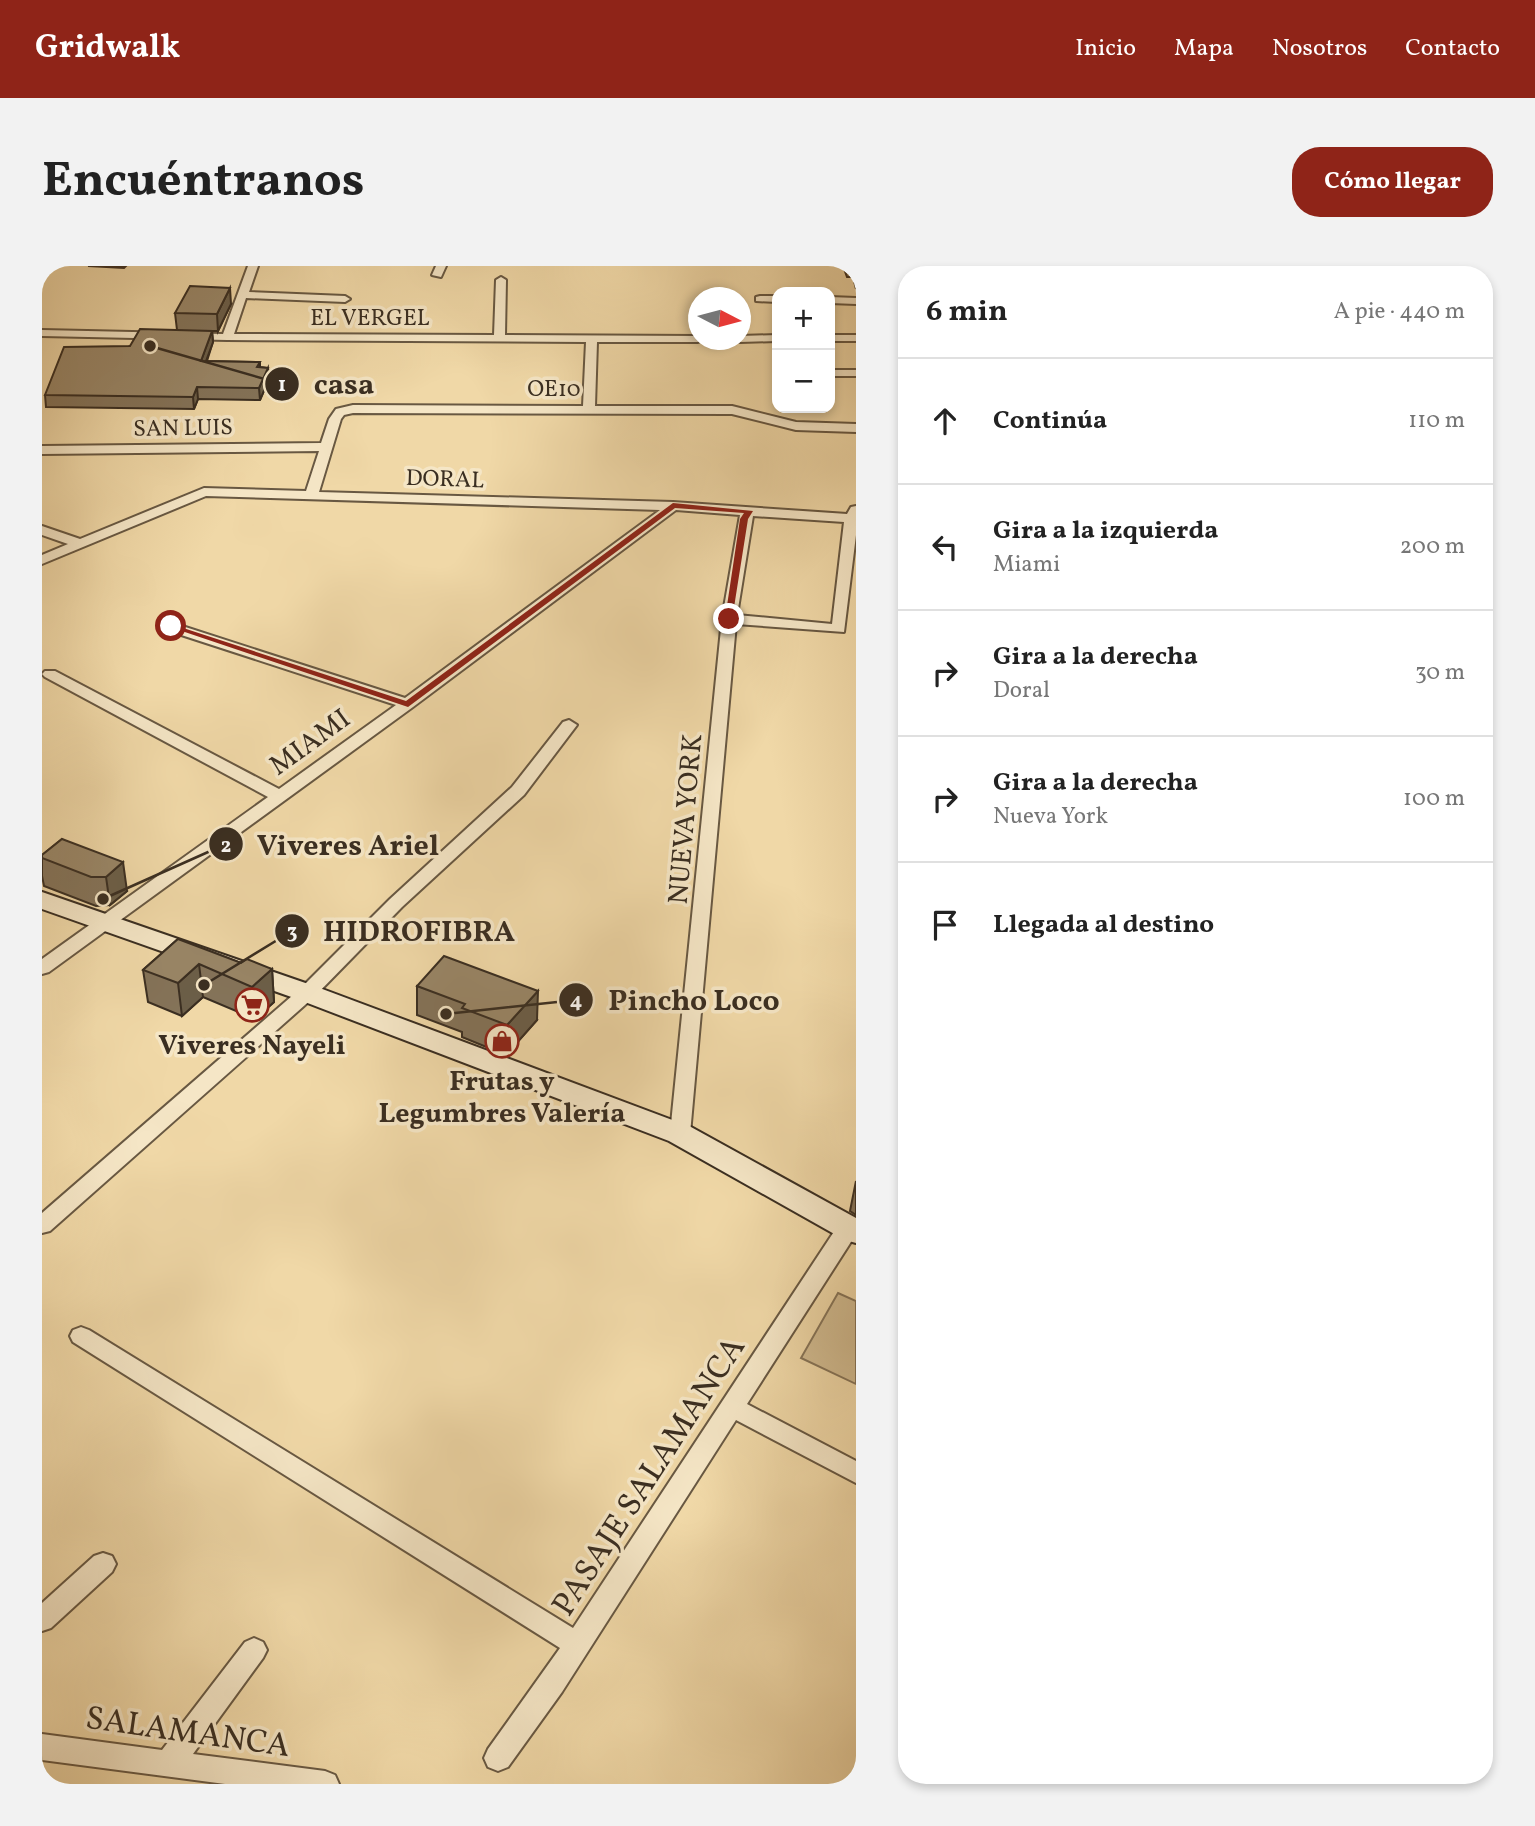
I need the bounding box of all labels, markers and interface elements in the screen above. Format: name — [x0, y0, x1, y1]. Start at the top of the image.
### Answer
text: Gridwalk — [35, 26, 180, 72]
text: Inicio — [1075, 32, 1136, 66]
text: Mapa — [1174, 32, 1234, 66]
text: Nosotros — [1272, 32, 1367, 66]
text: Contacto — [1405, 32, 1500, 66]
button: Cómo llegar — [1292, 147, 1493, 217]
text: Encuéntranos — [42, 148, 364, 217]
north arrow — [688, 287, 751, 350]
map controls — [772, 287, 835, 413]
button: + — [772, 287, 835, 350]
text: 6 min — [926, 291, 1008, 333]
text: A pie · 440 m — [1334, 296, 1465, 328]
street label: EL VERGEL — [310, 303, 430, 335]
button: − — [772, 350, 835, 413]
callout: casa — [265, 358, 388, 409]
text: casa — [314, 365, 374, 407]
text: 1 — [278, 371, 286, 400]
street label: OE10 — [527, 374, 581, 406]
icon: ahead — [926, 402, 964, 440]
text: Continúa — [993, 403, 1107, 439]
text: 110 m — [1408, 405, 1465, 437]
street label: SAN LUIS — [133, 412, 233, 446]
street label: DORAL — [405, 463, 485, 497]
text: Gira a la izquierda — [993, 513, 1218, 549]
icon: left — [926, 528, 964, 566]
text: 200 m — [1400, 531, 1465, 563]
text: Miami — [993, 549, 1060, 581]
route end — [713, 603, 744, 634]
route start — [155, 610, 186, 641]
text: Gira a la derecha — [993, 639, 1198, 675]
icon: right — [926, 654, 964, 692]
text: 30 m — [1415, 657, 1465, 689]
text: Doral — [993, 675, 1050, 707]
street label: MIAMI — [262, 700, 359, 786]
street label: NUEVA YORK — [660, 732, 713, 906]
text: Gira a la derecha — [993, 765, 1198, 801]
icon: right — [926, 780, 964, 818]
text: 100 m — [1403, 783, 1465, 815]
text: Nueva York — [993, 801, 1108, 833]
callout: Viveres Ariel — [208, 819, 453, 870]
text: Viveres Ariel — [257, 826, 439, 868]
text: 2 — [221, 832, 231, 861]
callout: HIDROFIBRA — [274, 905, 529, 956]
icon: arrive — [926, 906, 964, 944]
text: Llegada al destino — [993, 907, 1214, 943]
text: HIDROFIBRA — [323, 912, 515, 954]
text: 3 — [287, 918, 297, 947]
callout: Pincho Loco — [559, 974, 793, 1025]
text: Pincho Loco — [608, 981, 780, 1023]
supermarket icon: Viveres Nayeli — [233, 986, 271, 1024]
text: 4 — [570, 987, 583, 1016]
shop icon: Frutas y Legumbres Valería — [483, 1022, 521, 1060]
place label: Viveres Nayeli — [158, 1027, 346, 1066]
place label: Frutas y Legumbres Valería — [378, 1063, 626, 1134]
street label: PASAJE SALAMANCA — [543, 1328, 758, 1626]
street label: SALAMANCA — [82, 1697, 293, 1771]

